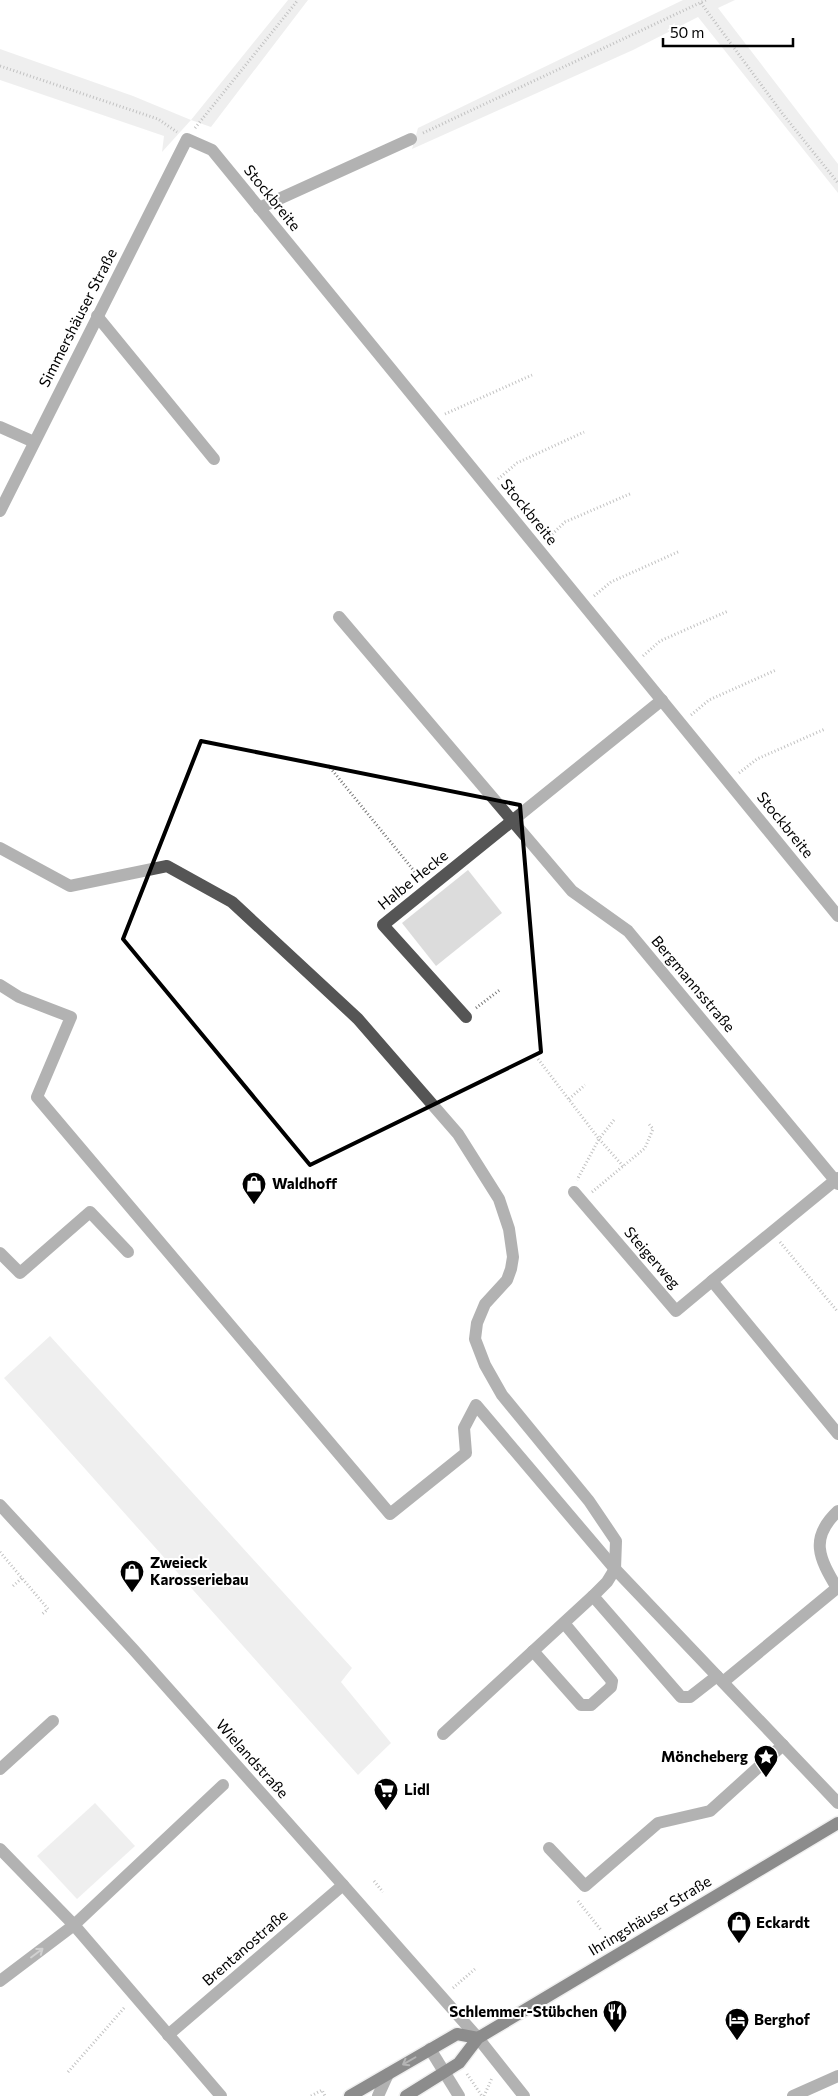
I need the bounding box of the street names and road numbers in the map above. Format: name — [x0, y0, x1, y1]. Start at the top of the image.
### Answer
street label: Stockbreite — [241, 161, 305, 234]
street label: Simmershäuser Straße — [34, 245, 120, 390]
street label: Stockbreite — [498, 475, 562, 548]
street label: Stockbreite — [754, 788, 818, 861]
street label: Halbe Hecke — [374, 845, 451, 913]
street label: Bergmannsstraße — [648, 932, 739, 1035]
street label: Steigerweg — [621, 1223, 685, 1292]
street label: Wielandstraße — [213, 1715, 293, 1801]
street label: Ihringshäuser Straße — [585, 1871, 714, 1959]
street label: Brentanostraße — [198, 1905, 291, 1989]

